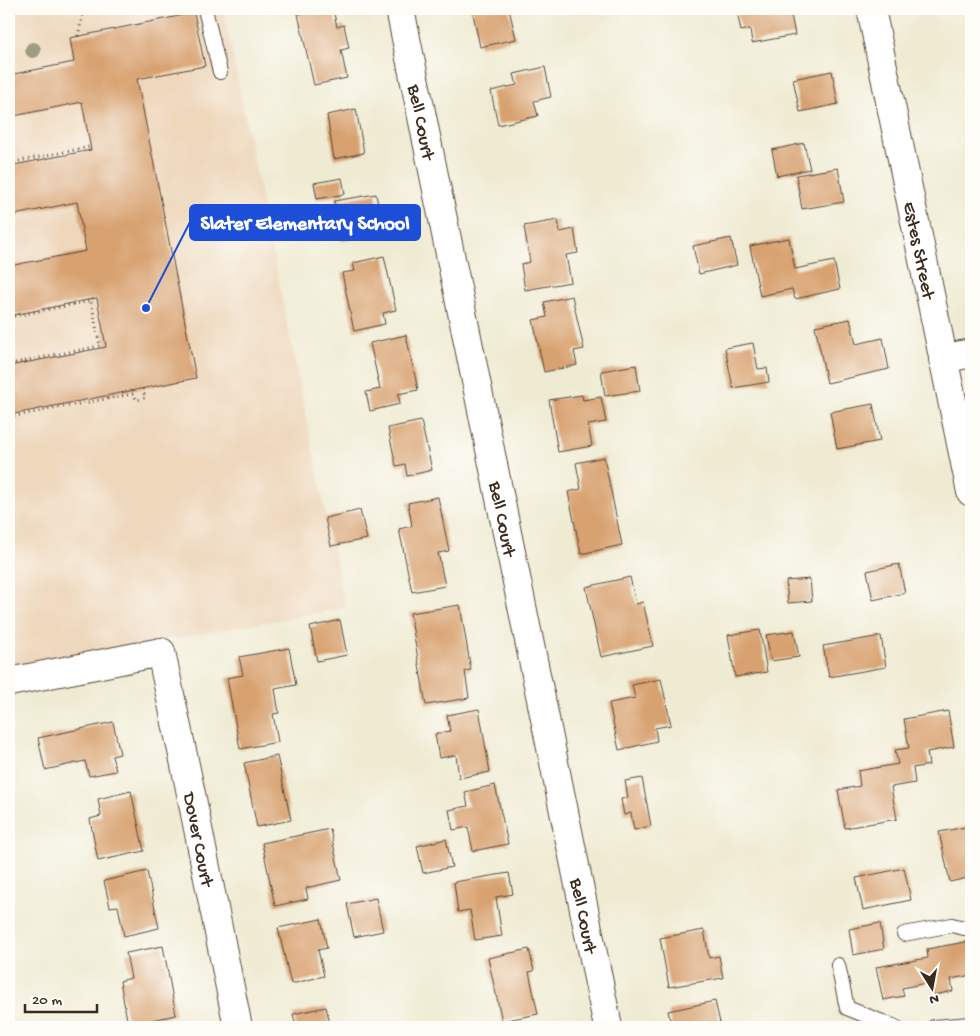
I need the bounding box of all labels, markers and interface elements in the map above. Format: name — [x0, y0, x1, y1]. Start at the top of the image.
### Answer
street label: Bell Court — [401, 82, 439, 164]
street label: Estes Street — [896, 200, 939, 303]
callout: Slater Elementary School — [190, 205, 420, 240]
text: Slater Elementary School — [200, 214, 410, 237]
street label: Bell Court — [482, 479, 520, 561]
street label: Dover Court — [176, 789, 218, 891]
street label: Bell Court — [563, 875, 601, 958]
north arrow — [908, 964, 958, 1014]
scale bar — [25, 981, 98, 1013]
text: N — [928, 989, 940, 1008]
text: 20 m — [32, 992, 62, 1010]

